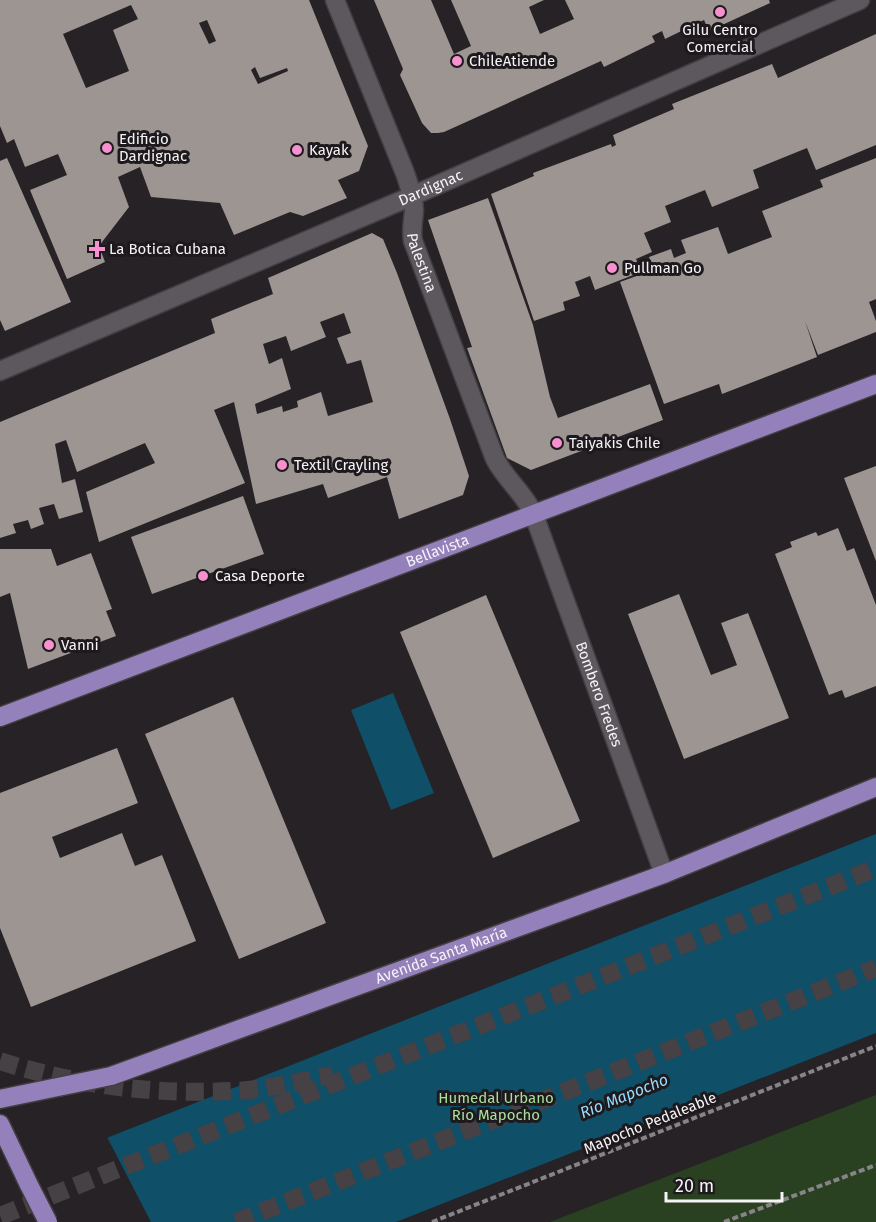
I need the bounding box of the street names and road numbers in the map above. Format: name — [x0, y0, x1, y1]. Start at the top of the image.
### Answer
street label: Dardignac — [396, 166, 466, 210]
street label: Palestina — [403, 232, 440, 295]
street label: Bellavista — [403, 531, 472, 571]
street label: Bombero Fredes — [572, 639, 626, 749]
street label: Avenida Santa María — [373, 923, 510, 988]
street label: Mapocho Pedaleable — [581, 1088, 719, 1158]

